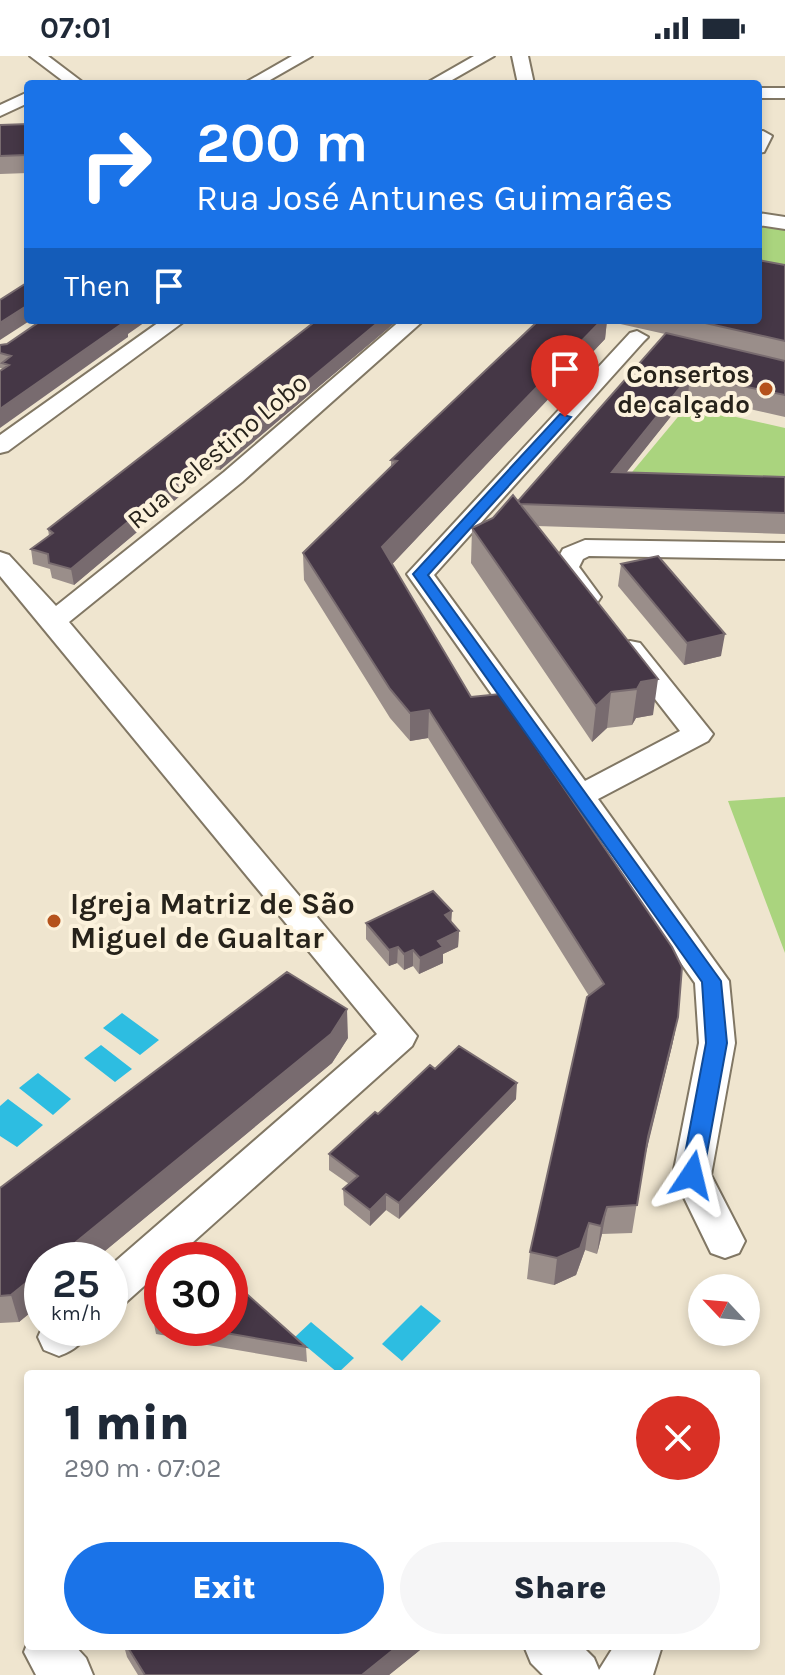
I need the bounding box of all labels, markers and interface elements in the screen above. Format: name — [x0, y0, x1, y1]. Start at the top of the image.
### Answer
text: 07:01 — [40, 10, 112, 46]
text: 200 m — [196, 110, 368, 175]
icon: right — [64, 112, 168, 216]
text: Rua José Antunes Guimarães — [196, 177, 673, 219]
icon: arrive — [147, 264, 191, 308]
text: Then — [64, 268, 131, 304]
pin — [531, 335, 599, 417]
icon: arrive — [543, 347, 587, 391]
place label: Consertos de calçado — [617, 359, 750, 420]
street label: Rua Celestino Lobo — [121, 367, 314, 536]
marker: Consertos de calçado — [757, 380, 775, 398]
place label: Igreja Matriz de São Miguel de Gualtar — [70, 886, 355, 956]
marker: Igreja Matriz de São Miguel de Gualtar — [45, 912, 63, 930]
position arrow — [650, 1133, 734, 1217]
speed limit sign: 30 — [144, 1242, 248, 1346]
text: 25 — [52, 1260, 100, 1307]
north arrow — [688, 1274, 760, 1346]
map controls — [688, 1274, 760, 1346]
text: km/h — [51, 1302, 101, 1325]
text: 1 min — [64, 1395, 190, 1451]
button: close — [636, 1396, 720, 1480]
text: 290 m · 07:02 — [64, 1453, 221, 1484]
button: Exit — [64, 1542, 384, 1634]
button: Share — [400, 1542, 720, 1634]

